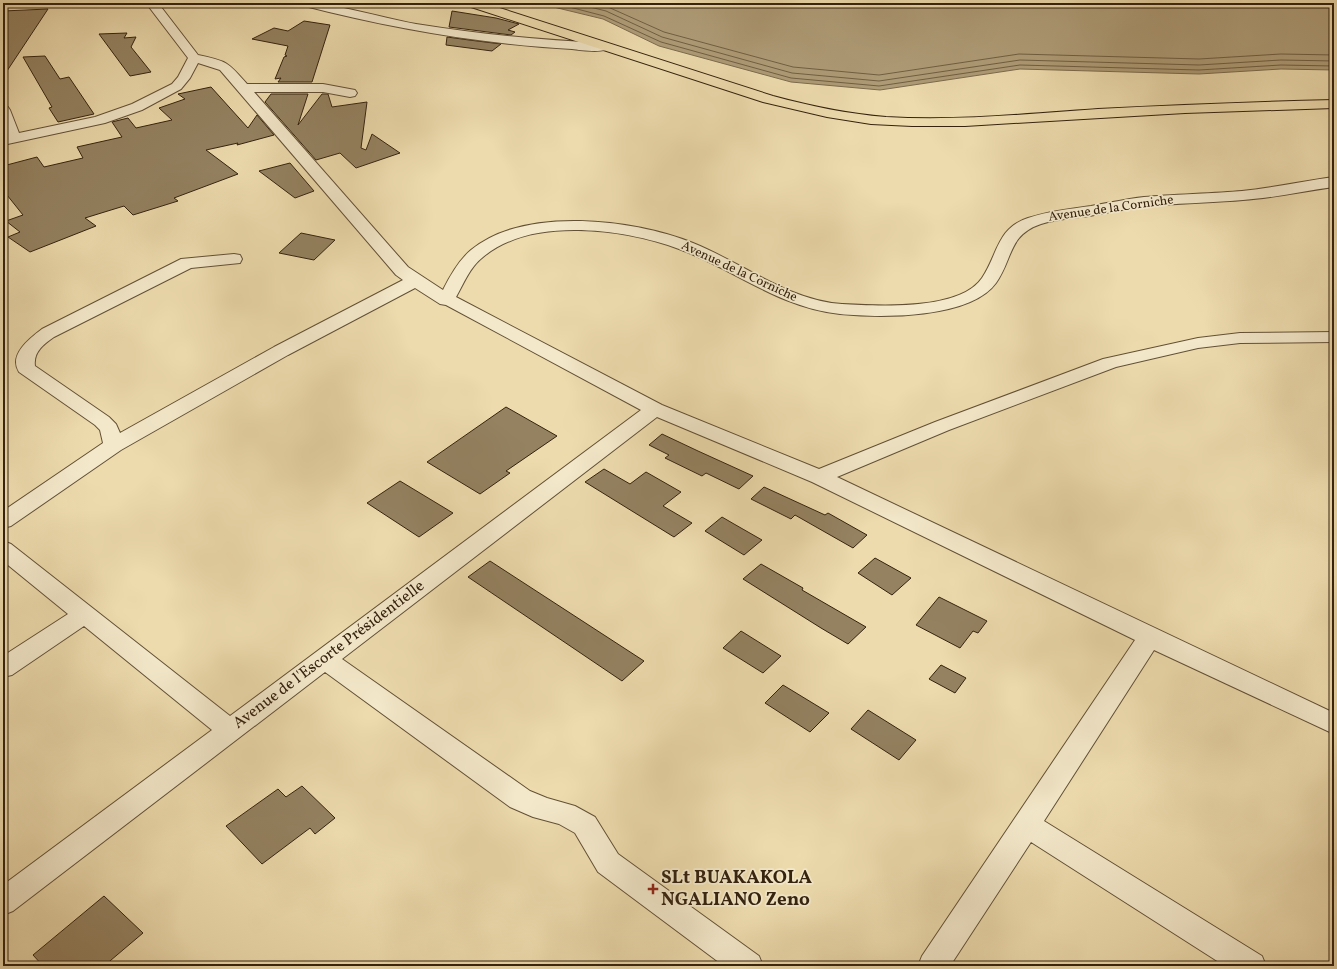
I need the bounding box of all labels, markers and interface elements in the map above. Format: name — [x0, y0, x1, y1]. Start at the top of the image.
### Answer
street label: Avenue de la Corniche — [1047, 191, 1175, 227]
street label: Avenue de la Corniche — [678, 237, 800, 307]
street label: Avenue de l'Escorte Présidentielle — [229, 576, 429, 734]
place label: SLt BUAKAKOLA NGALIANO Zeno — [661, 865, 813, 913]
marker: SLt BUAKAKOLA NGALIANO Zeno — [648, 884, 658, 894]

